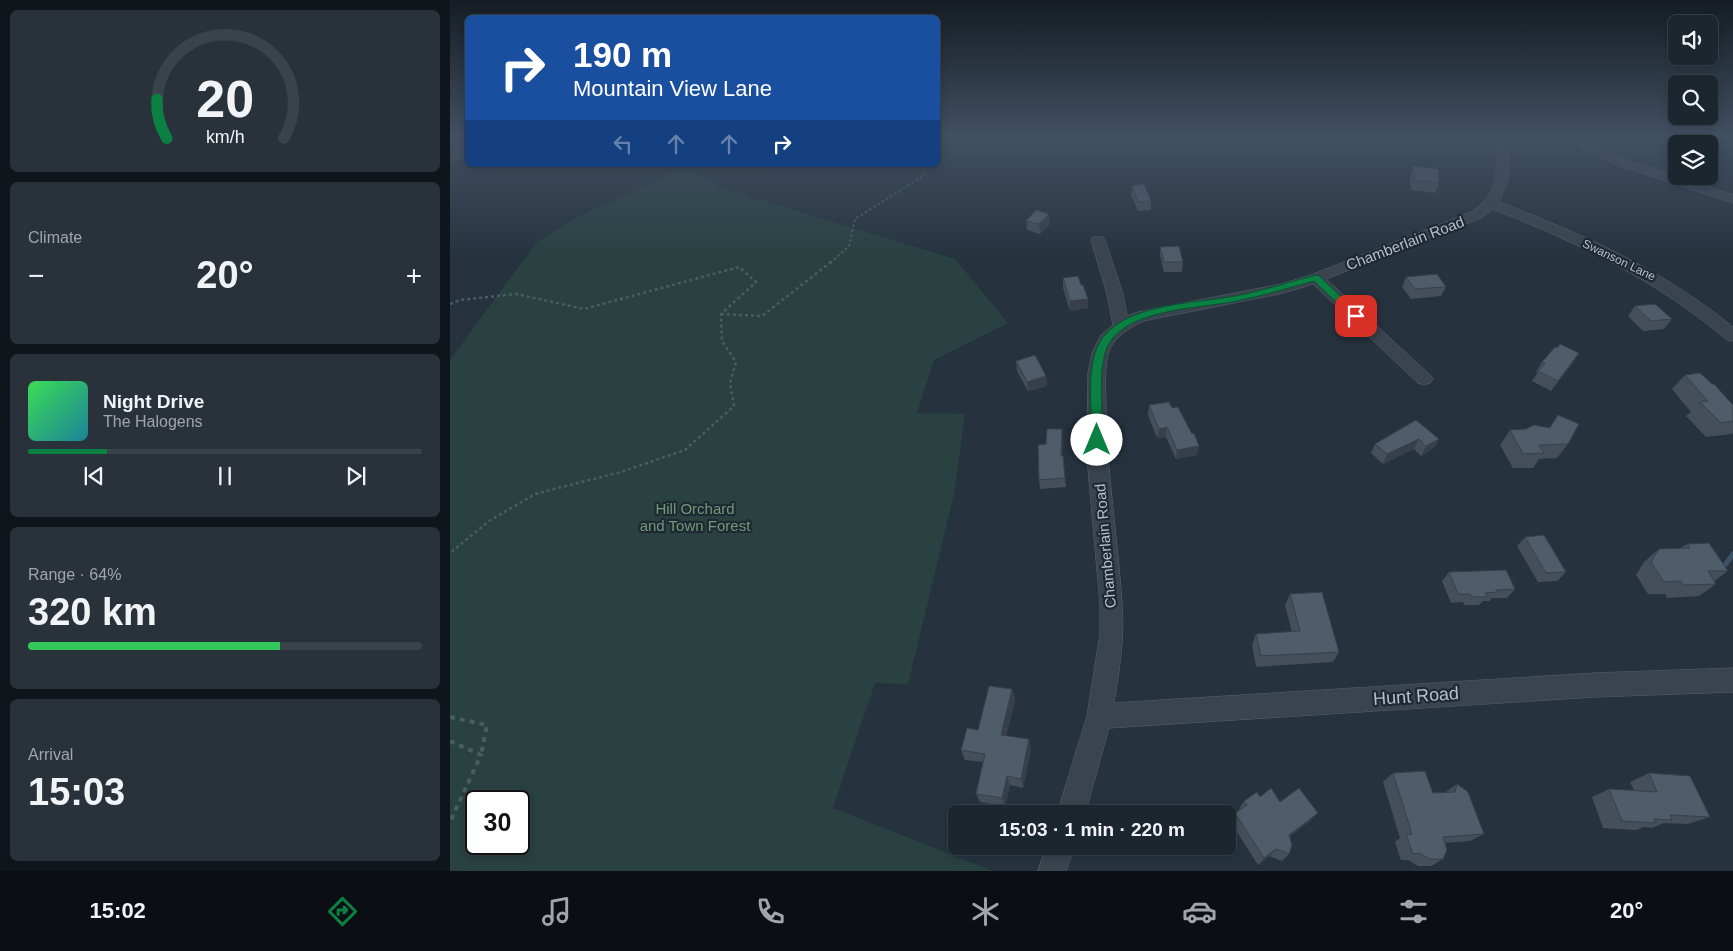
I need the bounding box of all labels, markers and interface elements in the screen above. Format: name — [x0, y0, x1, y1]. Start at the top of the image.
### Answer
map controls — [1668, 15, 1718, 185]
button: sound — [1668, 15, 1718, 65]
icon: right — [490, 35, 555, 100]
text: 190 m — [573, 35, 672, 74]
text: 20 — [196, 70, 254, 128]
button: search — [1668, 75, 1718, 125]
text: Mountain View Lane — [573, 76, 772, 101]
text: km/h — [206, 127, 244, 147]
icon: left — [609, 130, 637, 158]
icon: ahead — [662, 130, 690, 158]
icon: ahead — [715, 130, 743, 158]
icon: right — [768, 130, 796, 158]
button: layers — [1668, 135, 1718, 185]
street label: Chamberlain Road — [1344, 213, 1466, 273]
text: Climate — [28, 229, 82, 246]
street label: Swanson Lane — [1580, 236, 1658, 284]
text: 20° — [196, 254, 254, 296]
text: − — [28, 260, 44, 291]
text: + — [406, 260, 422, 291]
pin — [1335, 295, 1377, 337]
icon: arrive — [1342, 302, 1370, 330]
text: Night Drive — [103, 391, 204, 412]
text: The Halogens — [103, 413, 203, 430]
position arrow — [1070, 413, 1122, 465]
icon: previous — [80, 462, 108, 490]
icon: pause — [211, 462, 239, 490]
icon: next — [342, 462, 370, 490]
street label: Chamberlain Road — [1091, 483, 1119, 609]
park label: Hill Orchard and Town Forest — [640, 500, 751, 534]
text: Range · 64% — [28, 566, 121, 583]
text: 320 km — [28, 591, 157, 633]
street label: Hunt Road — [1372, 683, 1460, 709]
text: Arrival — [28, 746, 73, 763]
text: 15:03 — [28, 771, 125, 813]
speed limit sign: 30 — [465, 790, 530, 855]
text: 15:03 · 1 min · 220 m — [999, 819, 1185, 840]
icon: directions — [325, 894, 360, 929]
icon: music — [539, 894, 574, 929]
icon: phone — [753, 894, 788, 929]
icon: climate — [968, 894, 1003, 929]
icon: car — [1182, 894, 1217, 929]
icon: filters — [1396, 894, 1431, 929]
text: 15:02 — [90, 898, 146, 923]
text: 20° — [1610, 898, 1643, 923]

